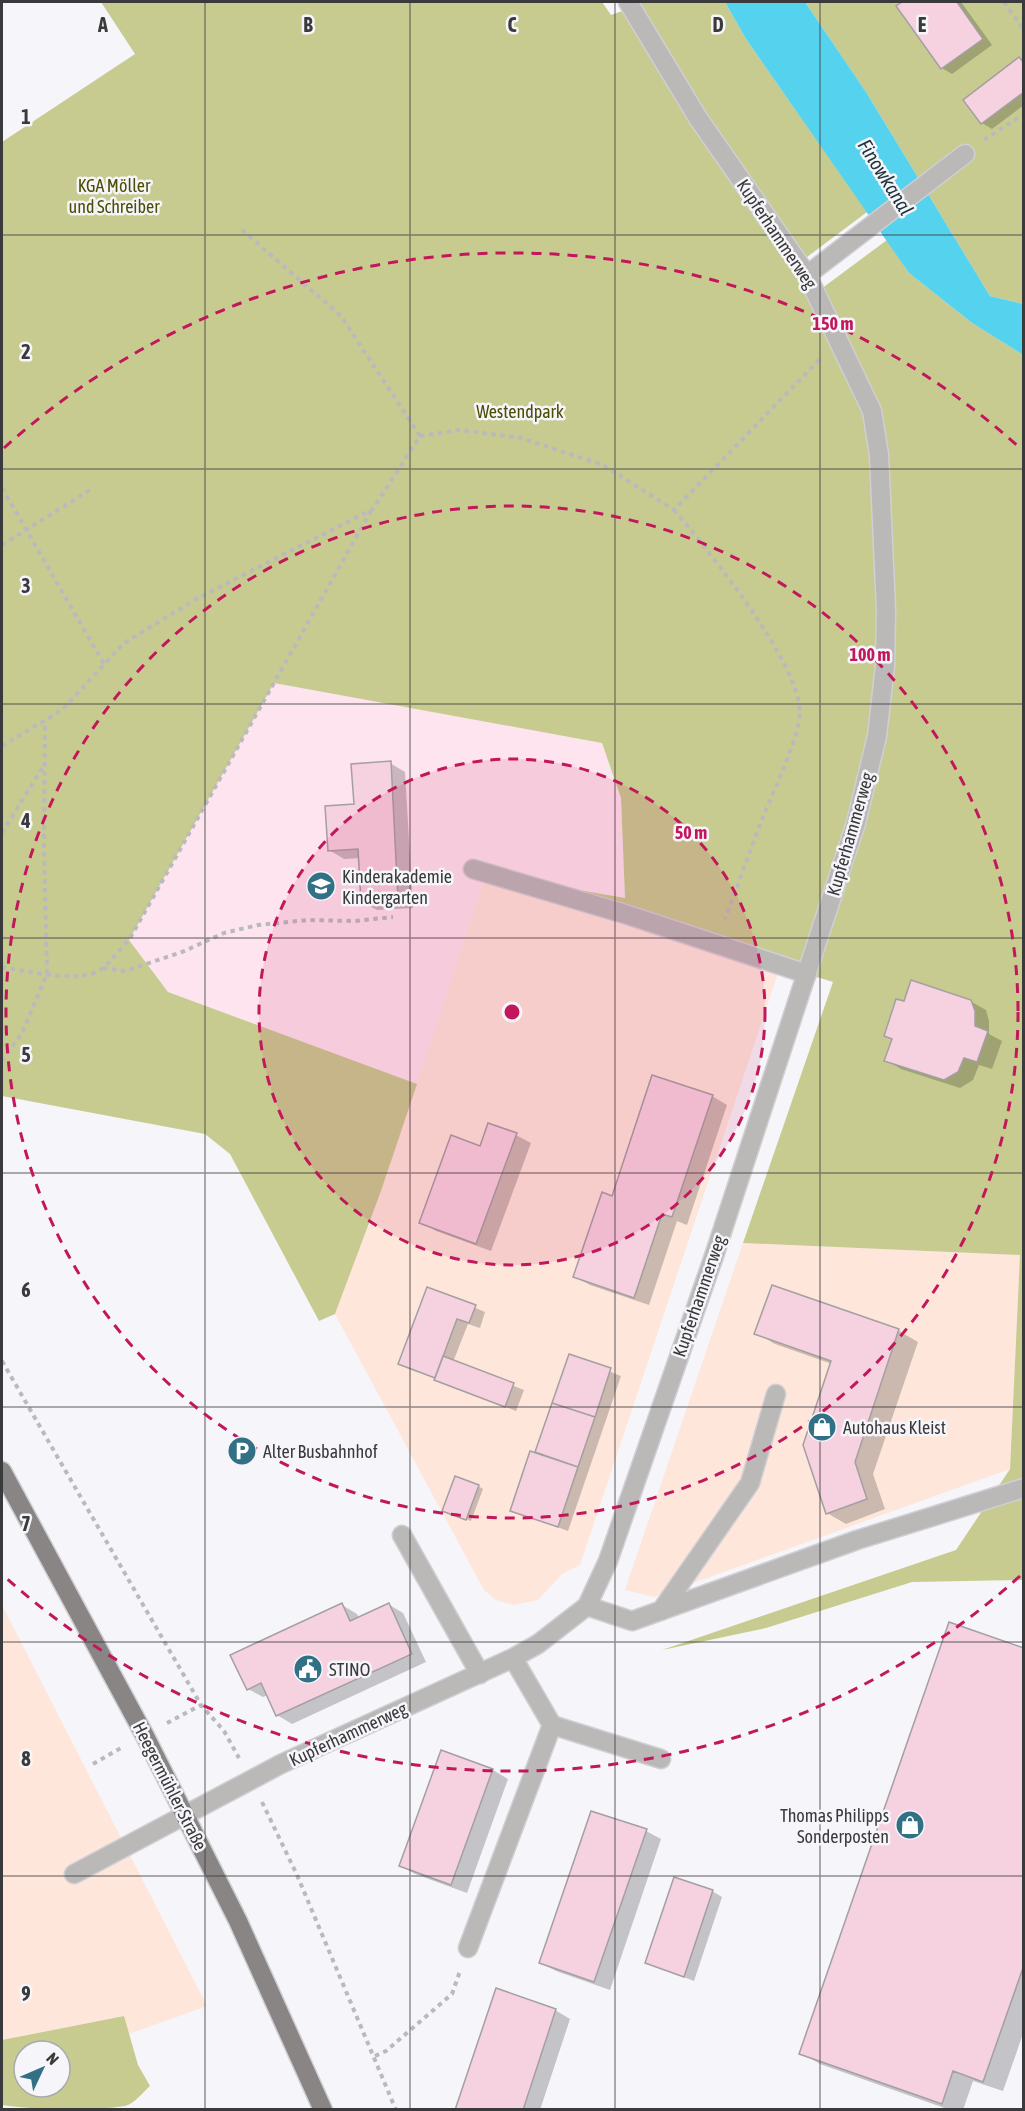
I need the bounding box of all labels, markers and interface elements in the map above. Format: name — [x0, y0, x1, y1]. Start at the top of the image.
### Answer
text: A — [97, 13, 108, 36]
text: B — [303, 13, 313, 36]
text: C — [508, 13, 517, 36]
text: D — [712, 13, 724, 36]
text: E — [918, 13, 927, 36]
text: 1 — [21, 105, 31, 128]
water label: Finowkanal — [854, 135, 918, 219]
park label: KGA Möller und Schreiber — [68, 175, 160, 217]
street label: Kupferhammerweg — [733, 175, 821, 293]
text: 150 m — [813, 313, 853, 334]
text: 2 — [21, 340, 31, 363]
park label: Westendpark — [476, 401, 564, 422]
text: 3 — [21, 574, 31, 597]
text: 100 m — [850, 644, 890, 665]
street label: Kupferhammerweg — [822, 770, 878, 898]
text: 4 — [20, 809, 31, 832]
text: 50 m — [675, 822, 707, 843]
place label: Kinderakademie Kindergarten — [342, 866, 452, 908]
school or university icon: Kinderakademie Kindergarten — [305, 870, 337, 902]
centre of rings — [502, 1002, 522, 1022]
text: 5 — [21, 1043, 31, 1066]
street label: Kupferhammerweg — [668, 1232, 730, 1360]
text: 6 — [21, 1278, 31, 1301]
shop icon: Autohaus Kleist — [806, 1411, 838, 1443]
place label: Autohaus Kleist — [843, 1417, 946, 1438]
parking icon: Alter Busbahnhof — [226, 1435, 258, 1467]
place label: Alter Busbahnhof — [263, 1441, 378, 1462]
text: 7 — [21, 1512, 31, 1535]
public building icon: STINO — [292, 1653, 324, 1685]
place label: STINO — [329, 1659, 370, 1680]
street label: Kupferhammerweg — [286, 1697, 410, 1770]
street label: Heegermühler Straße — [129, 1718, 211, 1854]
text: 8 — [21, 1747, 31, 1770]
place label: Thomas Philipps Sonderposten — [780, 1805, 889, 1847]
shop icon: Thomas Philipps Sonderposten — [894, 1809, 926, 1841]
text: 9 — [21, 1982, 31, 2005]
north arrow — [12, 2039, 72, 2099]
text: N — [43, 2049, 63, 2068]

